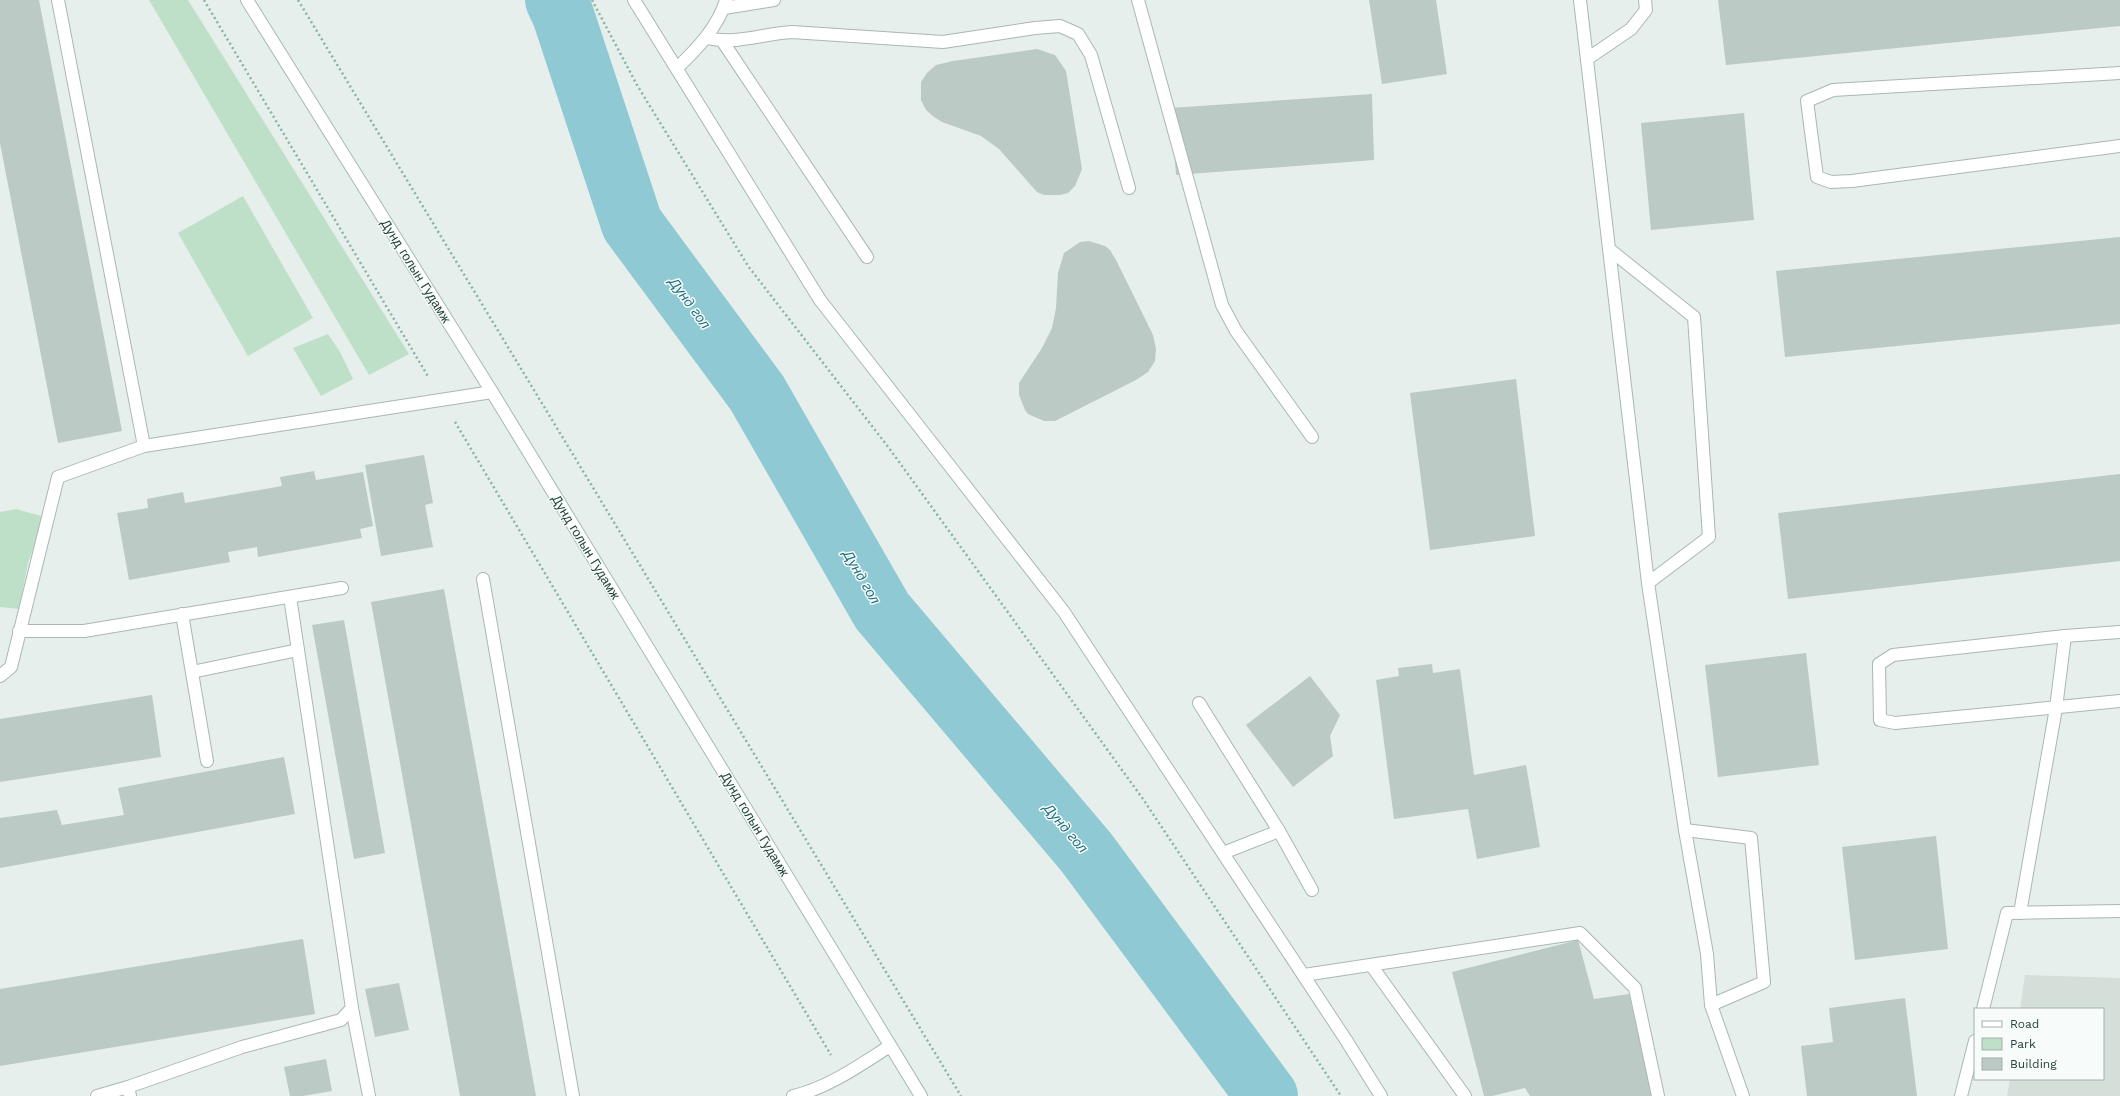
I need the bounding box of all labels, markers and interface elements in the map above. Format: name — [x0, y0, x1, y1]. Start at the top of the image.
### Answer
street label: Дунд голын Гудамж — [378, 216, 454, 326]
water label: Дунд гол — [665, 273, 714, 332]
street label: Дунд голын Гудамж — [549, 492, 623, 602]
water label: Дунд гол — [839, 546, 884, 607]
street label: Дунд голын Гудамж — [718, 769, 792, 879]
water label: Дунд гол — [1040, 799, 1091, 856]
legend — [1974, 1008, 2104, 1080]
text: Road — [2010, 1017, 2039, 1031]
text: Park — [2010, 1037, 2036, 1051]
text: Building — [2010, 1057, 2057, 1071]

